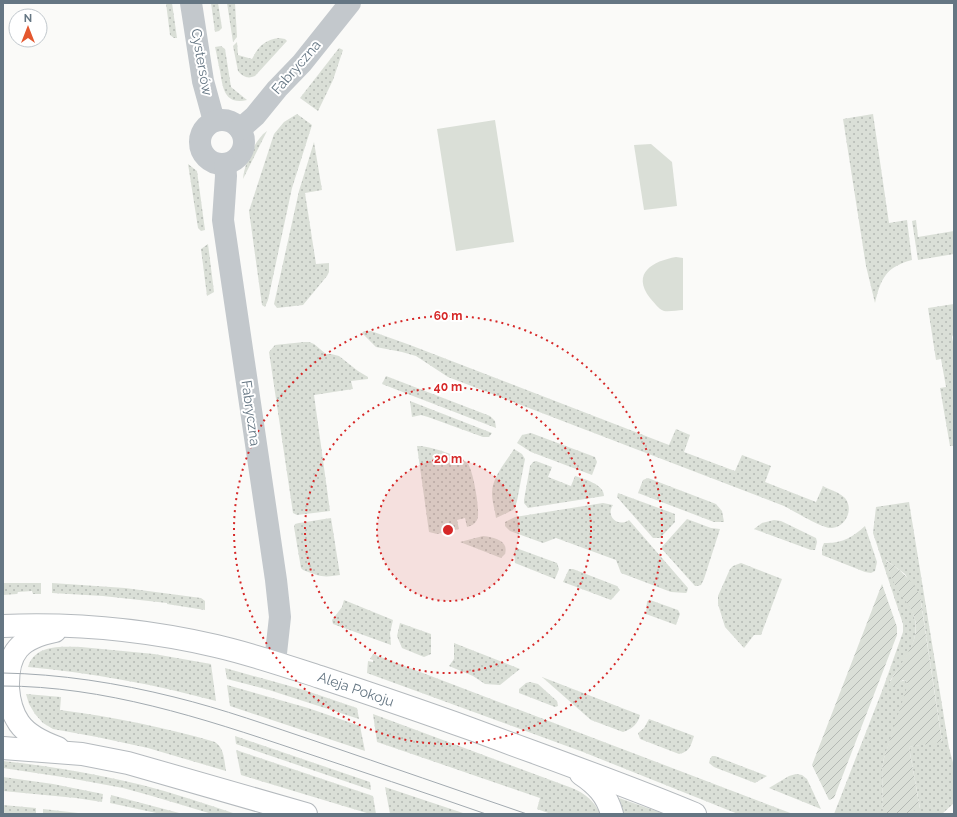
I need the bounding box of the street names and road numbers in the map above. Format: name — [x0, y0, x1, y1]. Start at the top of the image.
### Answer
street label: Cystersów — [188, 27, 216, 97]
street label: Fabryczna — [268, 37, 324, 97]
street label: Fabryczna — [238, 379, 264, 447]
street label: Aleja Pokoju — [316, 668, 396, 710]

